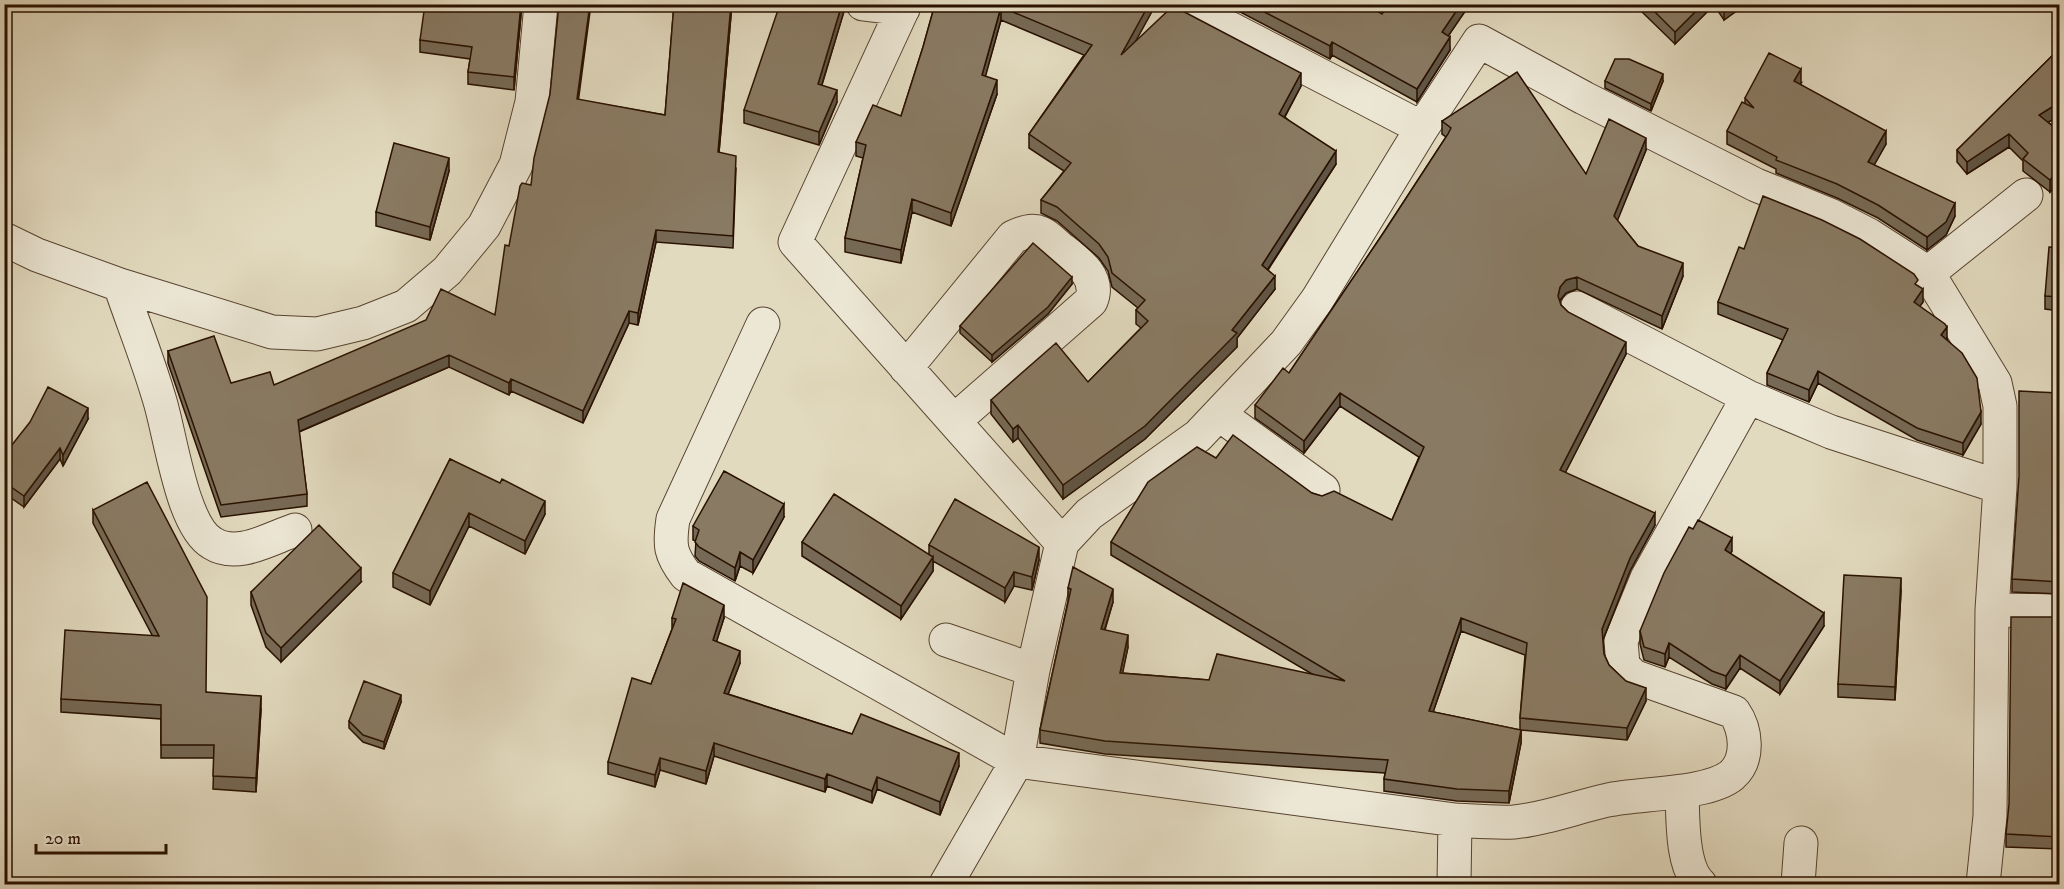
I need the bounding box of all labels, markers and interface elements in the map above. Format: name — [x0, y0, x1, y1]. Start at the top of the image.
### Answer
scale bar — [36, 817, 166, 855]
text: 20 m — [45, 828, 81, 850]

